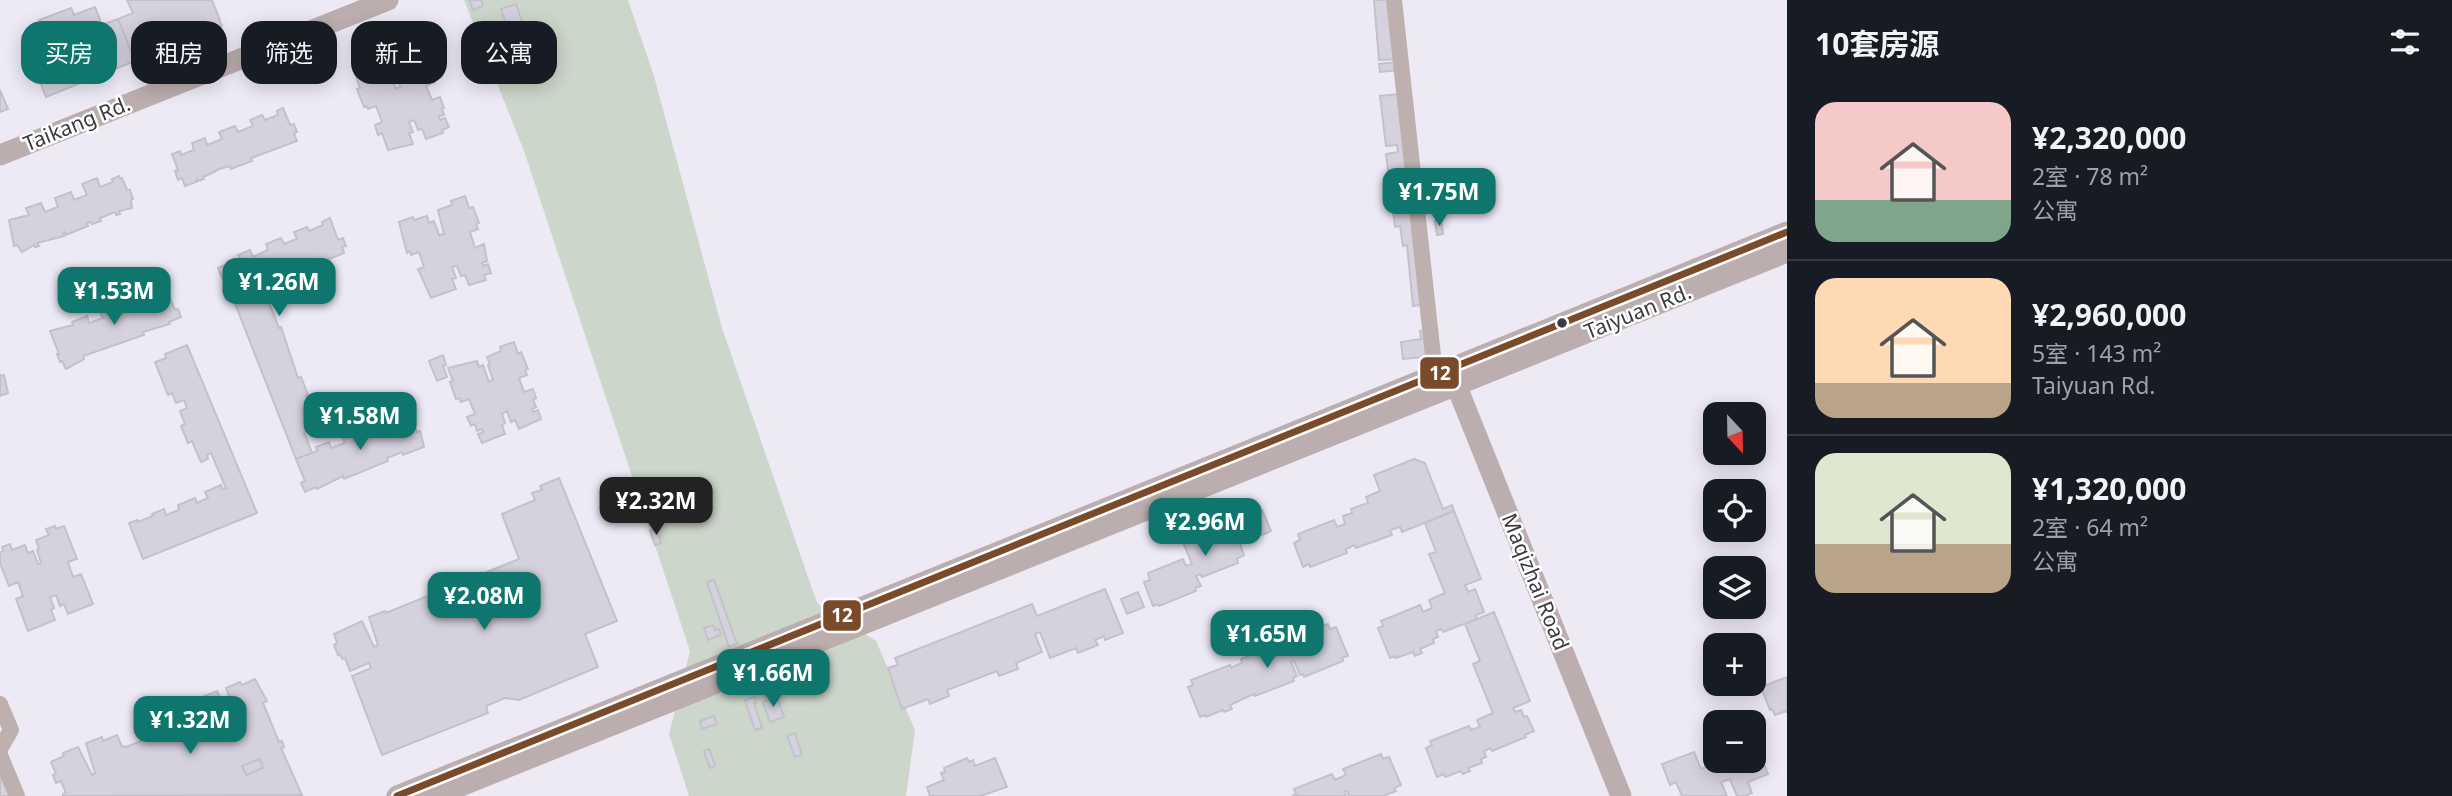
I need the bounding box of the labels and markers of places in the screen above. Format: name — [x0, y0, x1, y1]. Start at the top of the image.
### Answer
pin: ¥1.75M — [1382, 168, 1496, 228]
pin: ¥1.26M — [222, 258, 336, 318]
pin: ¥1.53M — [57, 268, 171, 327]
unlabelled marker — [1555, 316, 1569, 330]
pin: ¥1.58M — [303, 392, 417, 452]
pin: ¥2.32M — [599, 477, 713, 537]
pin: ¥2.96M — [1148, 498, 1262, 558]
pin: ¥2.08M — [427, 572, 541, 632]
pin: ¥1.65M — [1210, 610, 1324, 670]
pin: ¥1.66M — [716, 650, 830, 709]
pin: ¥1.32M — [133, 696, 247, 756]

